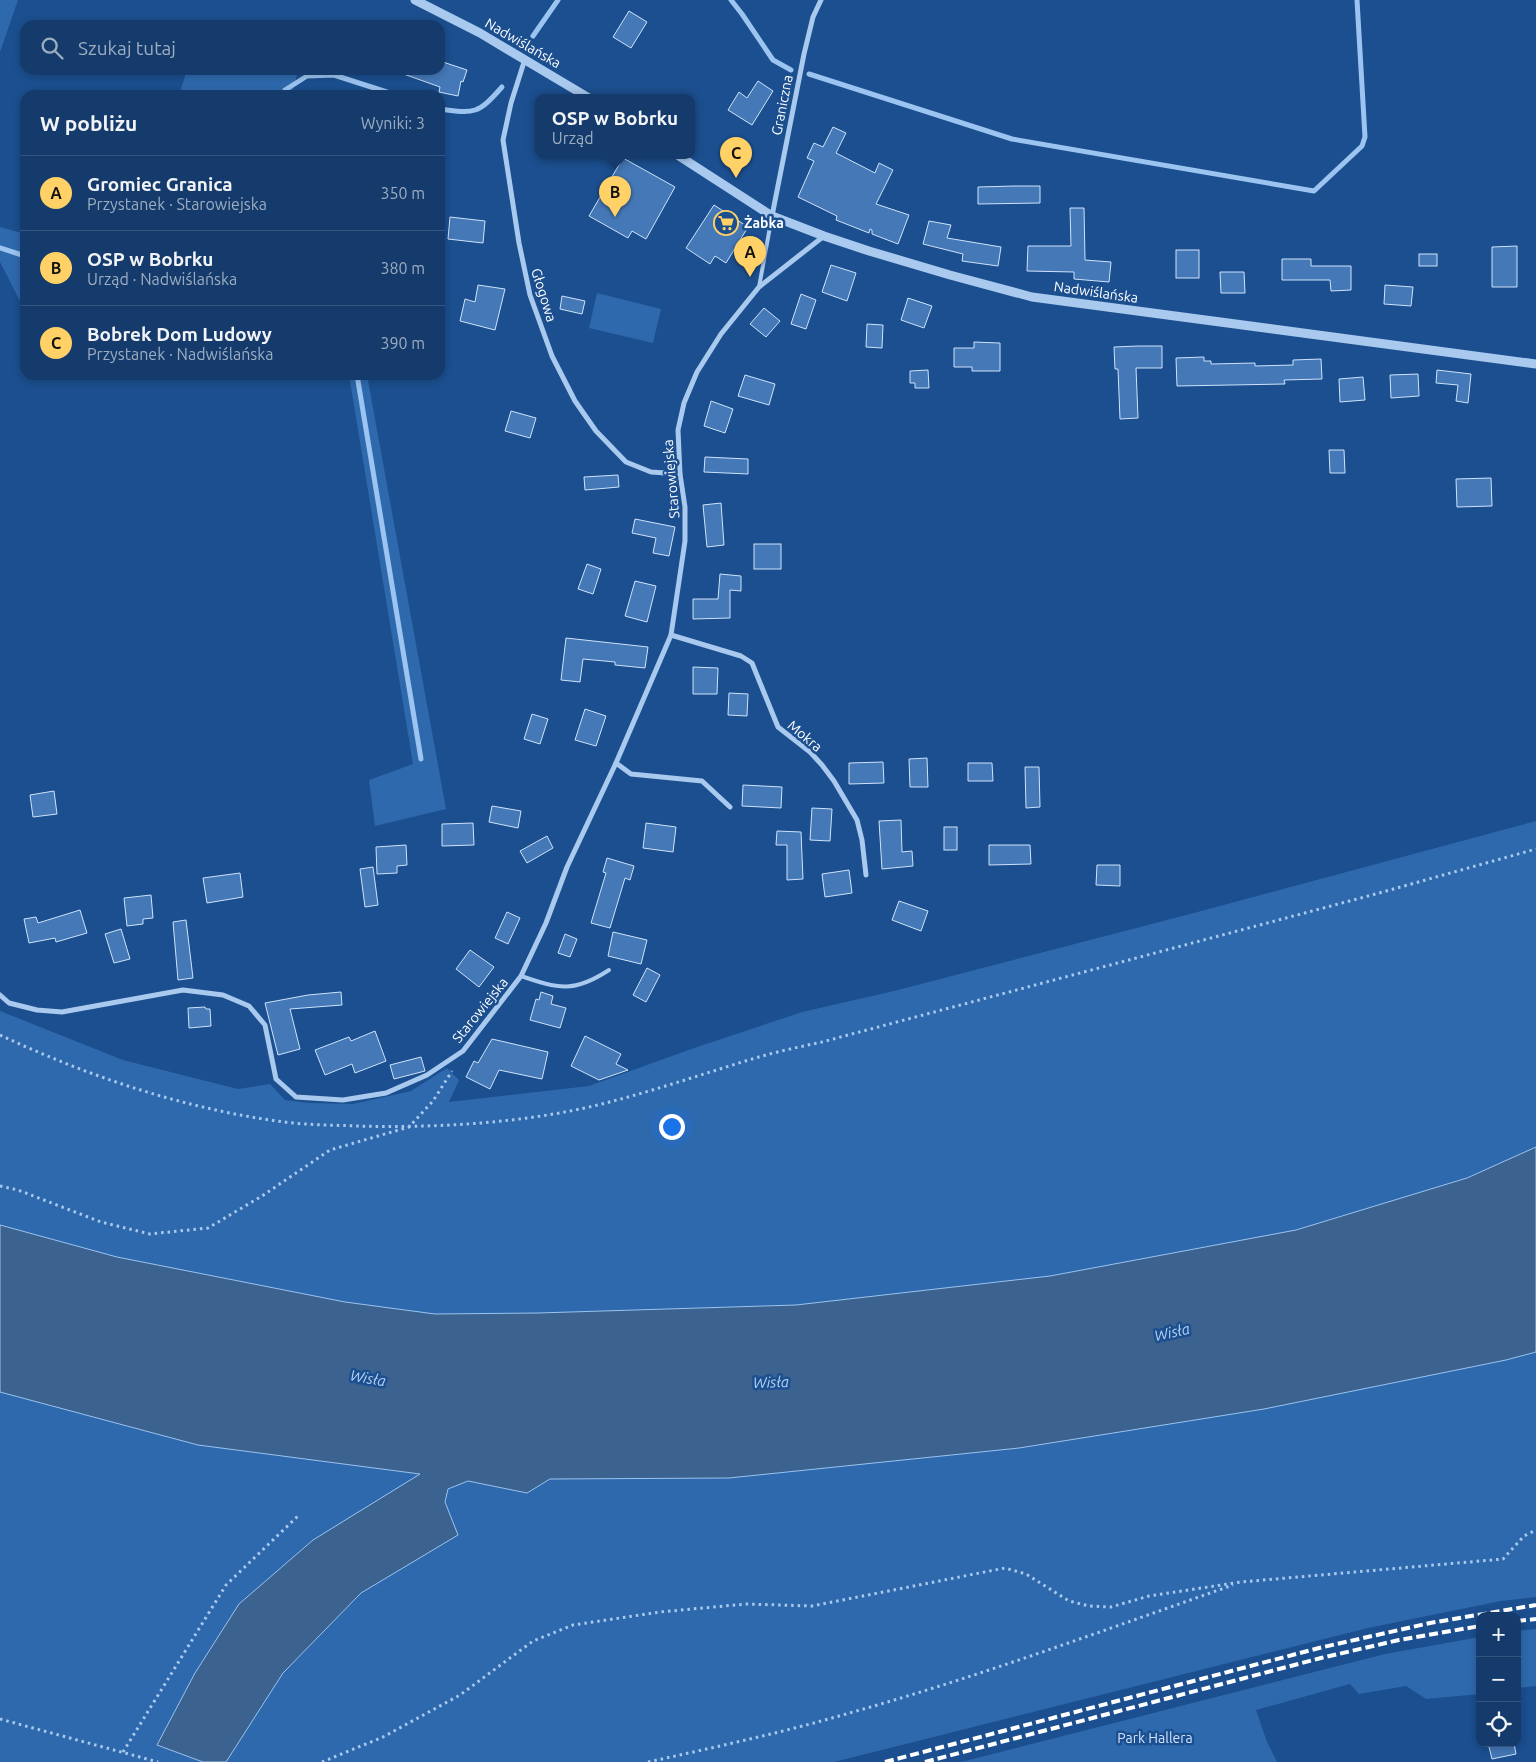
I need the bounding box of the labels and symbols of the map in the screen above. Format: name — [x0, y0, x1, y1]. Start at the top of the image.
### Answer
street label: Nadwiślańska — [482, 15, 564, 71]
street label: Graniczna — [768, 73, 796, 137]
pin: C — [720, 137, 752, 178]
pin: B — [599, 176, 631, 217]
supermarket icon: Żabka — [713, 210, 739, 236]
place label: Żabka — [744, 214, 784, 231]
pin: A — [734, 236, 766, 277]
street label: Głogowa — [528, 266, 560, 324]
street label: Nadwiślańska — [1053, 278, 1139, 306]
street label: Starowiejska — [660, 439, 682, 519]
street label: Mokra — [785, 717, 825, 755]
street label: Starowiejska — [449, 974, 511, 1046]
your location — [659, 1114, 685, 1140]
water label: Wisła — [1153, 1320, 1191, 1344]
water label: Wisła — [349, 1367, 387, 1389]
water label: Wisła — [753, 1373, 789, 1391]
park label: Park Hallera — [1117, 1730, 1193, 1746]

